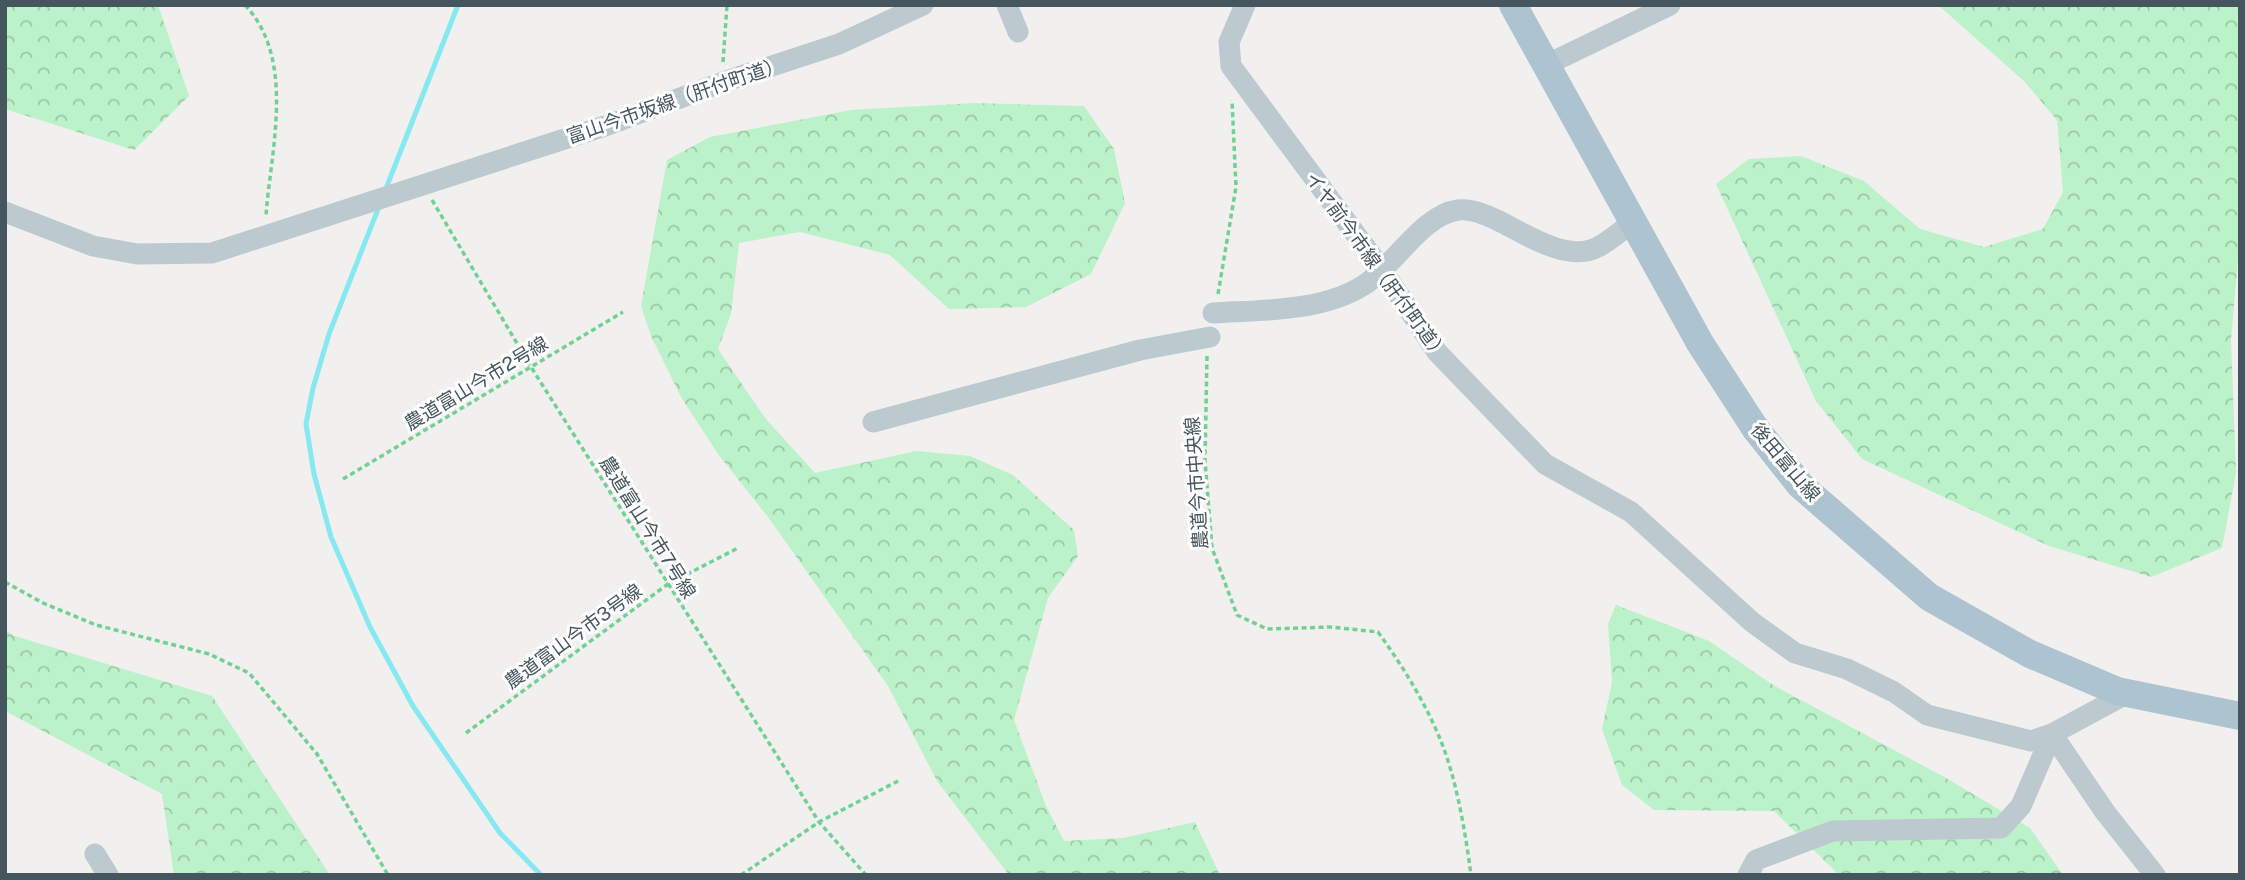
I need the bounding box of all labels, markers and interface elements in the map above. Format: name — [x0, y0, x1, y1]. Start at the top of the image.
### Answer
street label: 富山今市坂線（肝付町道） — [564, 52, 786, 148]
street label: イヤ前今市線（肝付町道） — [1301, 168, 1453, 364]
street label: 農道富山今市2号線 — [400, 332, 552, 434]
street label: 農道今市中央線 — [1180, 416, 1212, 550]
street label: 後田富山線 — [1747, 419, 1825, 505]
street label: 農道富山今市7号線 — [595, 452, 701, 602]
street label: 農道富山今市3号線 — [500, 579, 646, 693]

